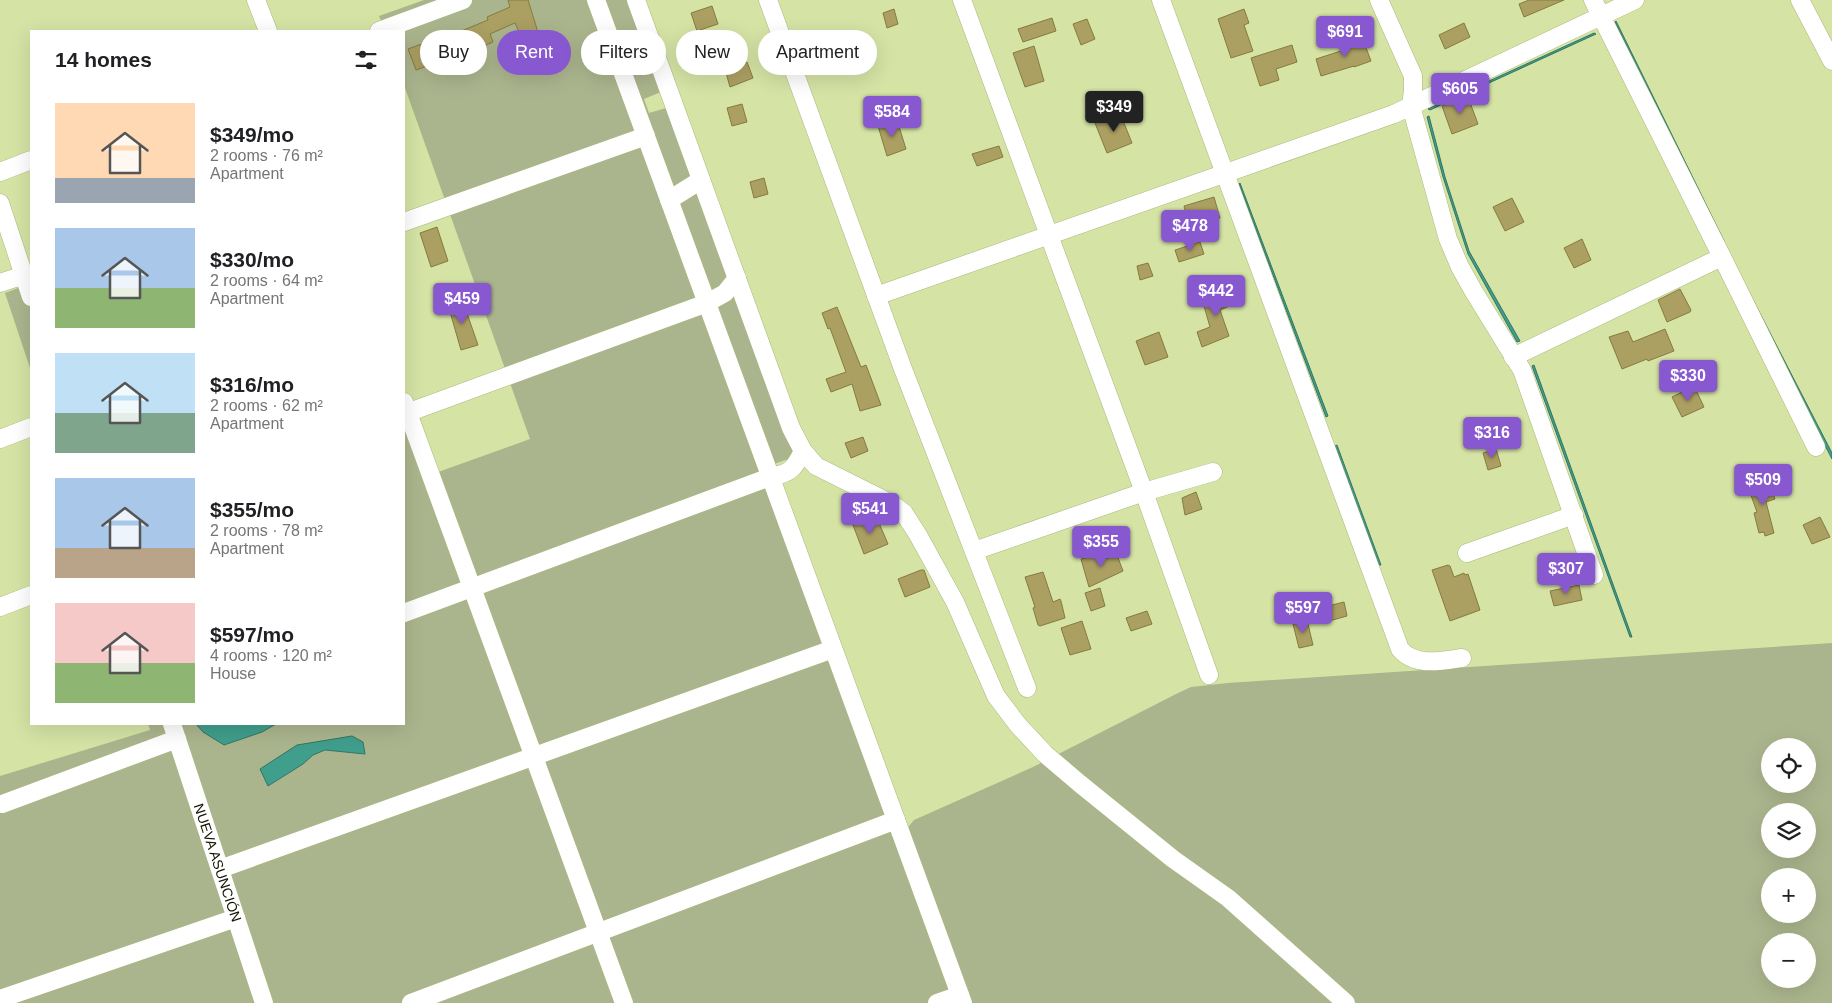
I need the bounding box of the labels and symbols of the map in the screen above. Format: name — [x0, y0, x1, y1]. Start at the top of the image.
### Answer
pin: $691 — [1315, 15, 1375, 58]
pin: $605 — [1430, 72, 1490, 115]
pin: $349 — [1084, 90, 1144, 133]
pin: $584 — [862, 96, 922, 138]
pin: $478 — [1160, 210, 1220, 252]
pin: $442 — [1186, 274, 1246, 317]
pin: $459 — [432, 282, 492, 325]
pin: $330 — [1658, 360, 1718, 402]
pin: $316 — [1462, 416, 1522, 459]
pin: $509 — [1733, 464, 1793, 506]
pin: $541 — [840, 492, 900, 535]
pin: $355 — [1071, 526, 1131, 568]
pin: $307 — [1536, 552, 1596, 595]
pin: $597 — [1273, 592, 1333, 634]
street label: NUEVA ASUNCIÓN — [191, 801, 245, 924]

